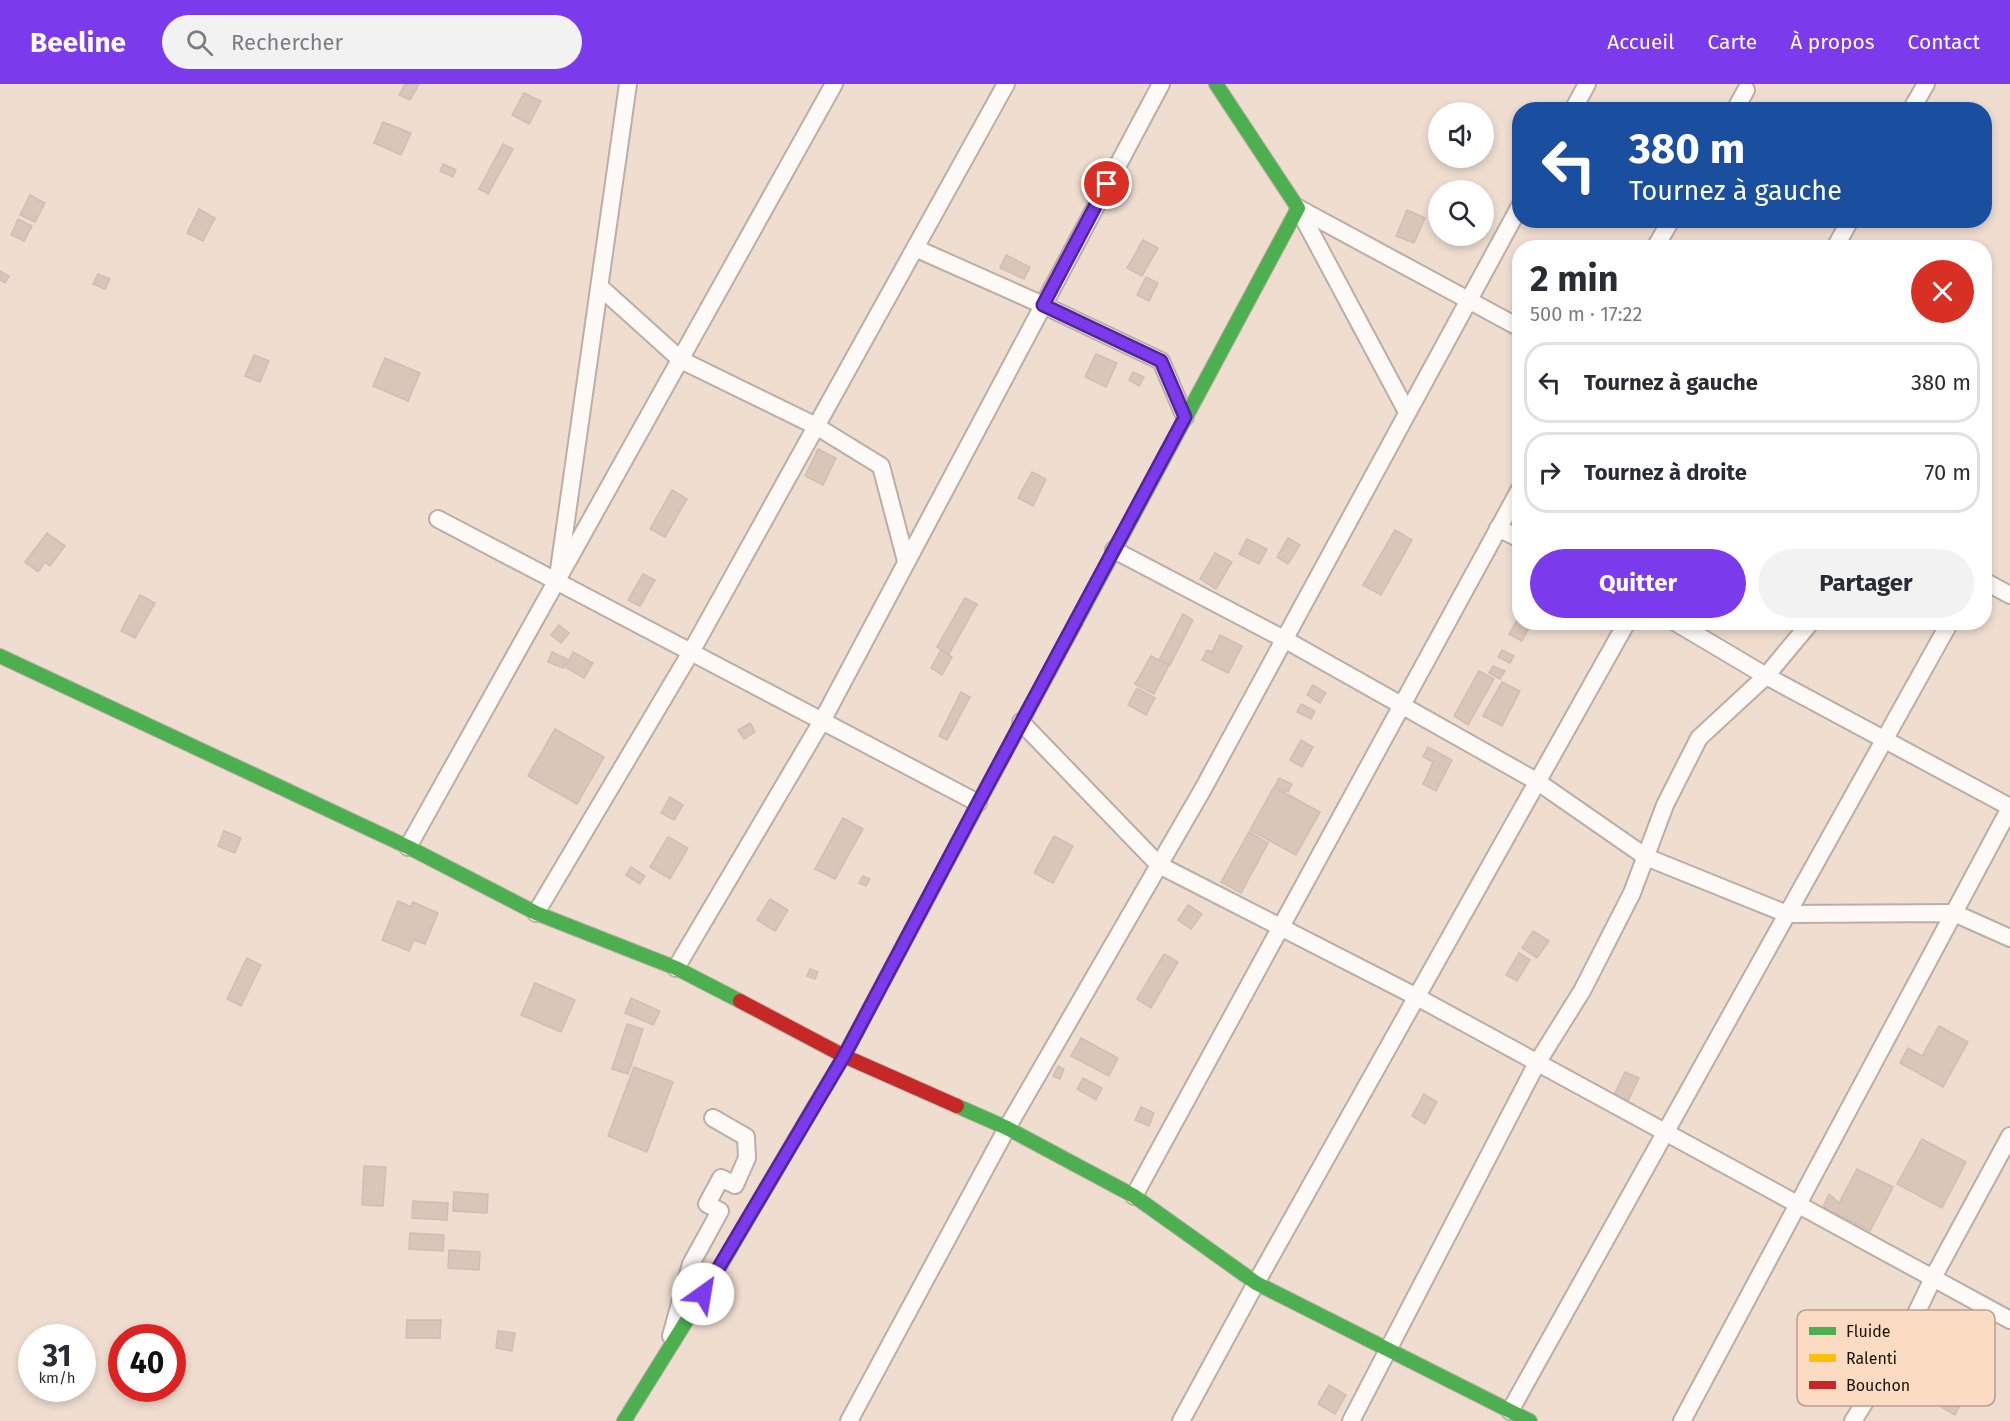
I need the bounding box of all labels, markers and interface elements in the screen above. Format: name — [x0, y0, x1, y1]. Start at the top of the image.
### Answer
search box — [162, 15, 582, 69]
text: Beeline — [30, 26, 126, 59]
icon: search — [183, 26, 216, 59]
text: Rechercher — [231, 29, 343, 56]
text: Accueil — [1607, 29, 1674, 55]
text: Carte — [1707, 29, 1757, 55]
text: À propos — [1790, 29, 1875, 55]
text: Contact — [1908, 29, 1980, 55]
map controls — [1428, 102, 1494, 246]
button: sound — [1428, 102, 1494, 168]
text: 380 m — [1629, 124, 1745, 174]
icon: left — [1530, 126, 1608, 204]
pin — [1081, 158, 1132, 209]
icon: arrive — [1090, 167, 1123, 200]
text: Tournez à gauche — [1629, 175, 1842, 207]
button: search — [1428, 180, 1494, 246]
text: 2 min — [1530, 257, 1619, 301]
button: close — [1911, 260, 1974, 323]
text: 500 m · 17:22 — [1530, 302, 1642, 326]
icon: left — [1533, 366, 1566, 399]
text: Tournez à gauche — [1584, 369, 1758, 396]
text: 380 m — [1911, 369, 1971, 396]
icon: right — [1533, 456, 1566, 489]
text: Tournez à droite — [1584, 459, 1747, 486]
text: 70 m — [1925, 459, 1971, 486]
button: Quitter — [1530, 549, 1746, 618]
button: Partager — [1758, 549, 1974, 618]
position arrow — [671, 1262, 735, 1326]
legend — [1797, 1310, 1995, 1406]
text: Fluide — [1846, 1322, 1891, 1341]
speed limit sign: 40 — [108, 1324, 186, 1402]
text: 31 — [43, 1338, 71, 1374]
text: Ralenti — [1846, 1349, 1897, 1368]
text: km/h — [38, 1369, 76, 1387]
text: Bouchon — [1846, 1376, 1910, 1395]

